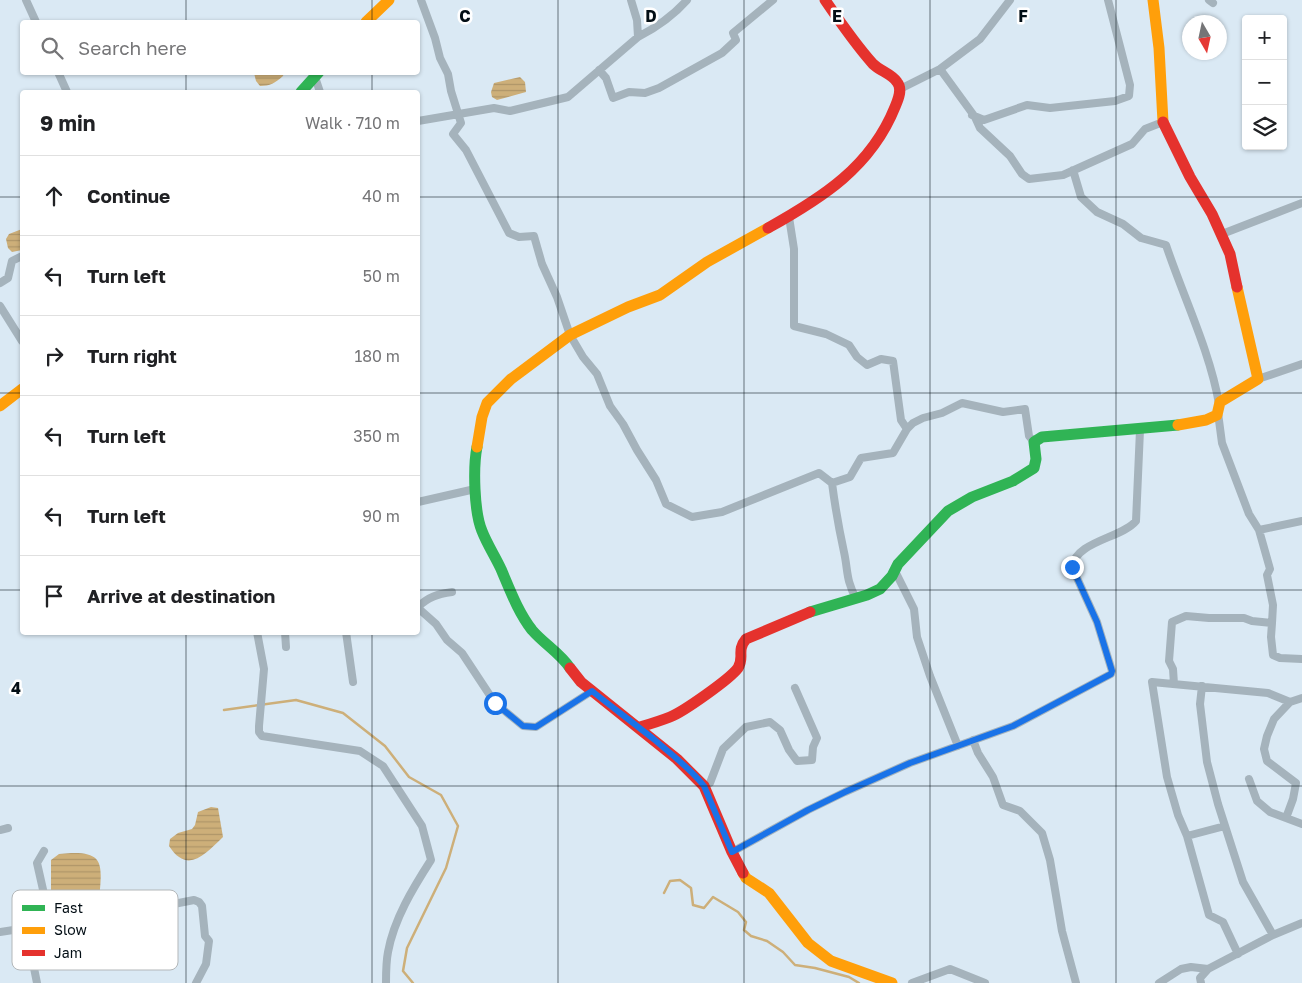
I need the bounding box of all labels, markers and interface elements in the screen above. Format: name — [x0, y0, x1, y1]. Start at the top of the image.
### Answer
text: C — [459, 6, 471, 26]
text: D — [645, 6, 657, 26]
text: E — [832, 6, 842, 26]
text: F — [1018, 6, 1028, 26]
north arrow — [1182, 15, 1227, 60]
map controls — [1242, 15, 1287, 150]
button: + — [1242, 15, 1287, 60]
search box — [20, 20, 420, 75]
icon: search — [38, 34, 66, 62]
text: Search here — [78, 36, 187, 59]
button: − — [1242, 60, 1287, 105]
button: layers — [1242, 105, 1287, 150]
text: 9 min — [40, 110, 95, 136]
text: Walk · 710 m — [305, 113, 400, 133]
icon: ahead — [40, 182, 68, 210]
text: Continue — [87, 184, 170, 207]
text: 40 m — [362, 186, 400, 206]
icon: left — [40, 262, 68, 290]
text: Turn left — [87, 264, 166, 287]
text: 50 m — [363, 266, 400, 286]
icon: right — [40, 342, 68, 370]
text: Turn right — [87, 344, 177, 367]
text: 180 m — [354, 346, 400, 366]
icon: left — [40, 422, 68, 450]
text: Turn left — [87, 424, 166, 447]
text: 350 m — [353, 426, 400, 446]
icon: left — [40, 502, 68, 530]
text: Turn left — [87, 504, 166, 527]
text: 90 m — [362, 506, 400, 526]
route end — [1061, 556, 1084, 579]
icon: arrive — [40, 582, 68, 610]
text: Arrive at destination — [87, 584, 275, 607]
text: 4 — [11, 678, 21, 698]
route start — [484, 692, 507, 715]
legend — [12, 890, 178, 970]
text: Fast — [54, 899, 83, 916]
text: Slow — [54, 921, 87, 938]
text: Jam — [54, 944, 82, 961]

